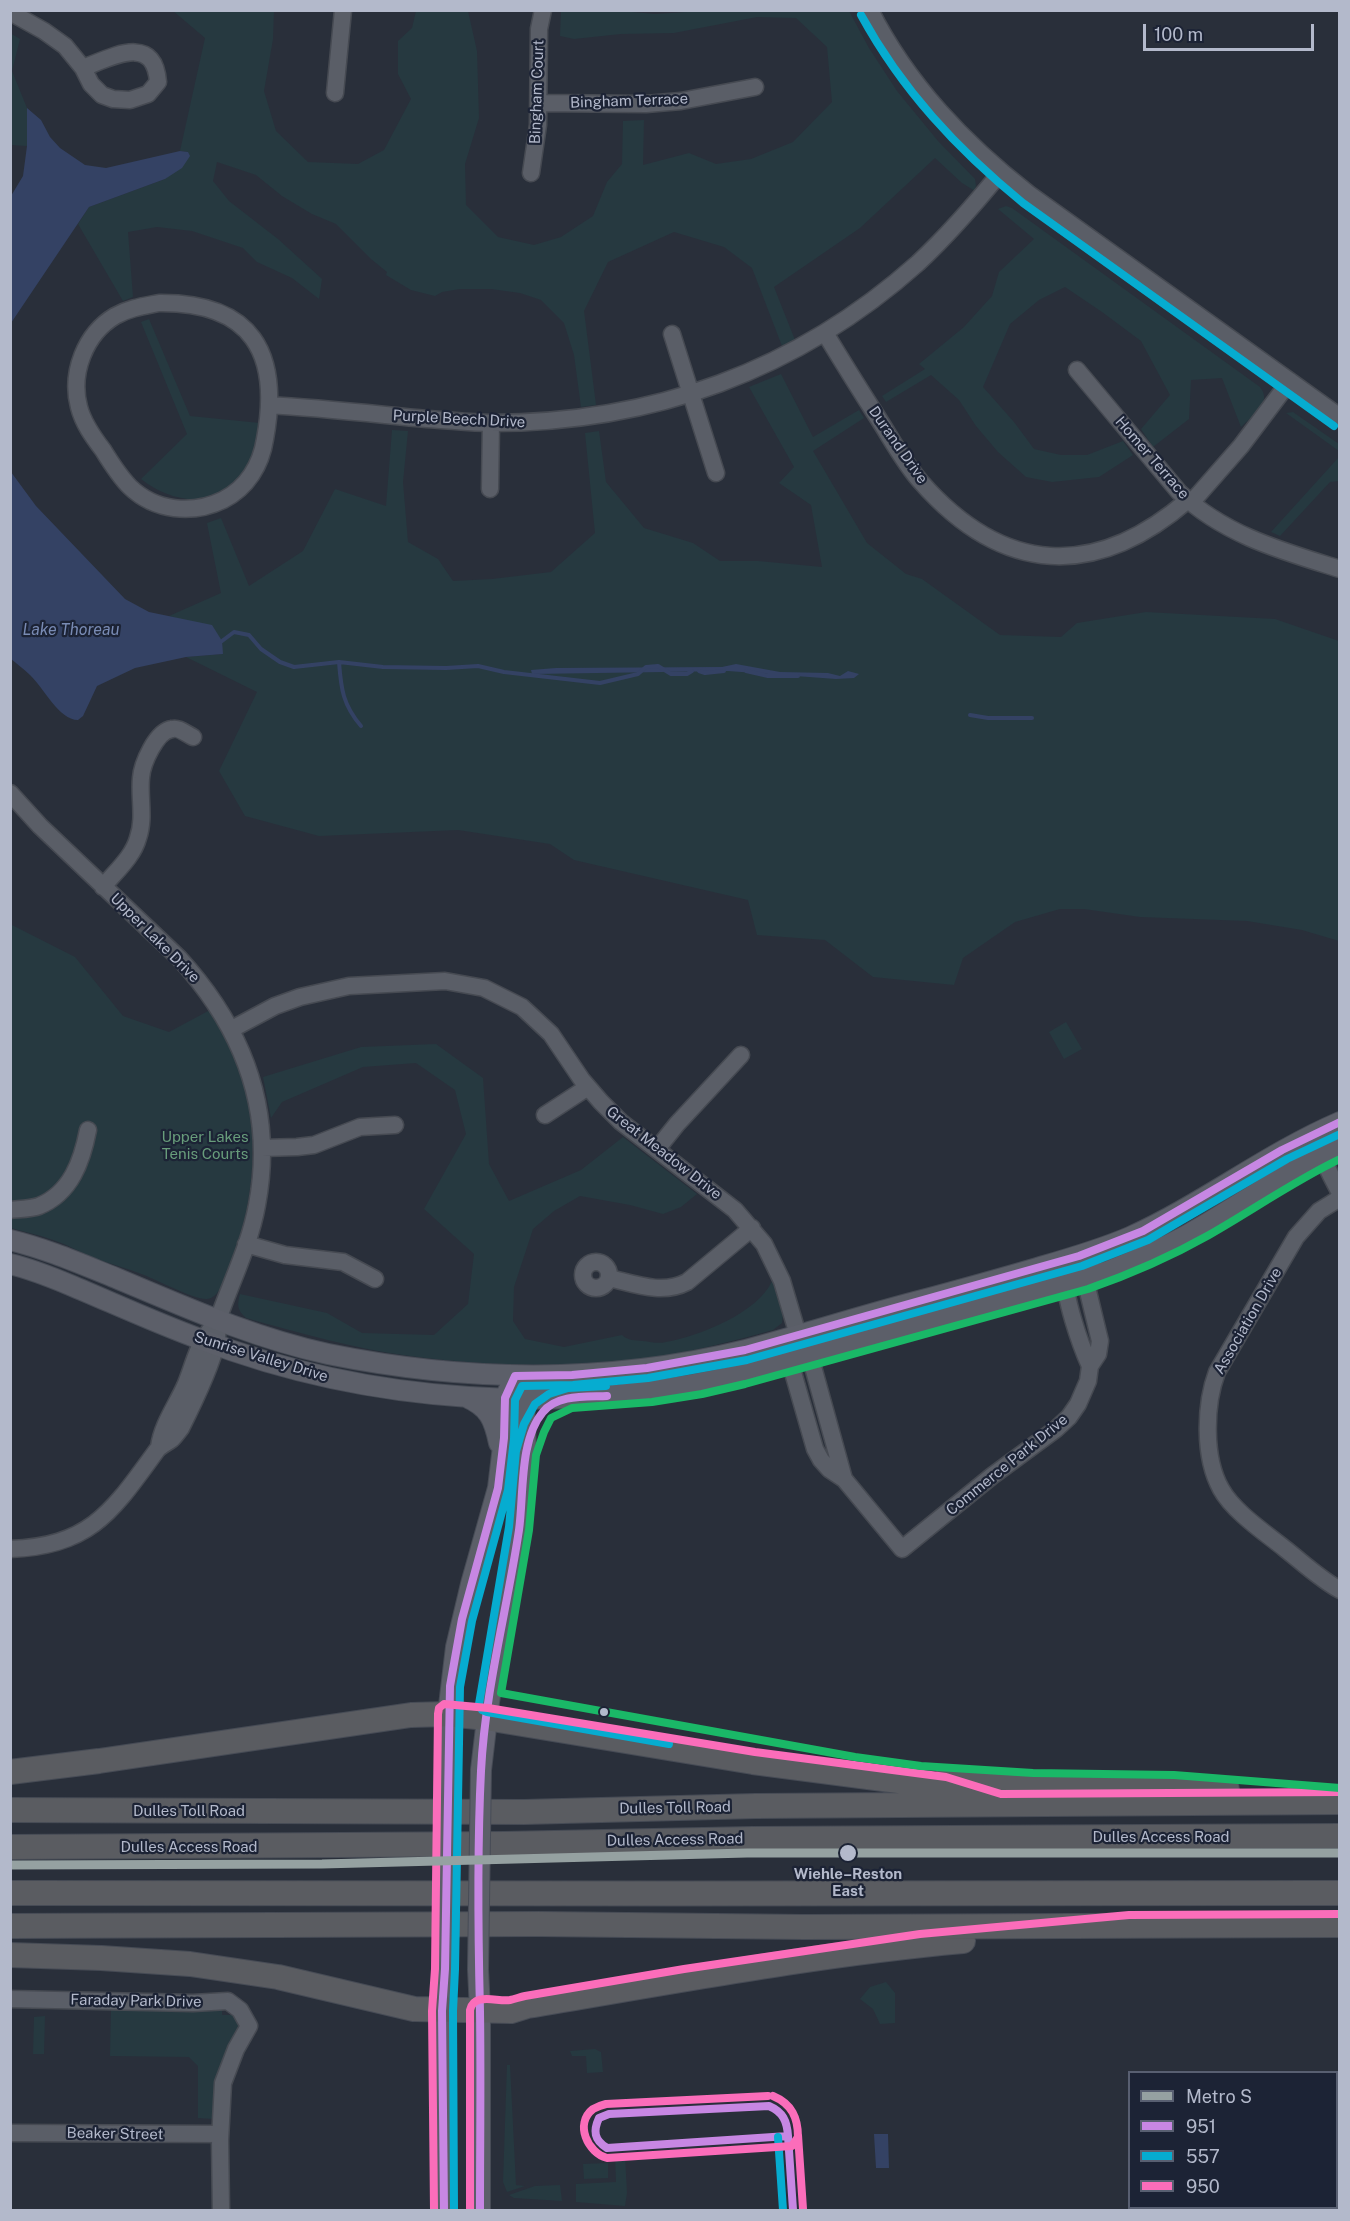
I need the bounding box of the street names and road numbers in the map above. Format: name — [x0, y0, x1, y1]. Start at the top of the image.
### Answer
street label: Bingham Court — [526, 39, 548, 145]
street label: Bingham Terrace — [570, 90, 688, 112]
street label: Durand Drive — [865, 403, 931, 487]
street label: Purple Beech Drive — [392, 407, 526, 431]
street label: Homer Terrace — [1111, 413, 1193, 503]
street label: Upper Lake Drive — [106, 889, 204, 987]
street label: Great Meadow Drive — [603, 1102, 725, 1204]
street label: Association Drive — [1210, 1265, 1286, 1377]
street label: Sunrise Valley Drive — [192, 1328, 330, 1386]
street label: Commerce Park Drive — [943, 1411, 1071, 1519]
street label: Dulles Toll Road — [619, 1798, 731, 1818]
street label: Dulles Toll Road — [133, 1802, 245, 1820]
street label: Dulles Access Road — [1093, 1828, 1229, 1846]
street label: Dulles Access Road — [606, 1830, 744, 1850]
street label: Dulles Access Road — [121, 1838, 257, 1856]
street label: Faraday Park Drive — [70, 1991, 202, 2011]
street label: Beaker Street — [67, 2124, 163, 2144]

